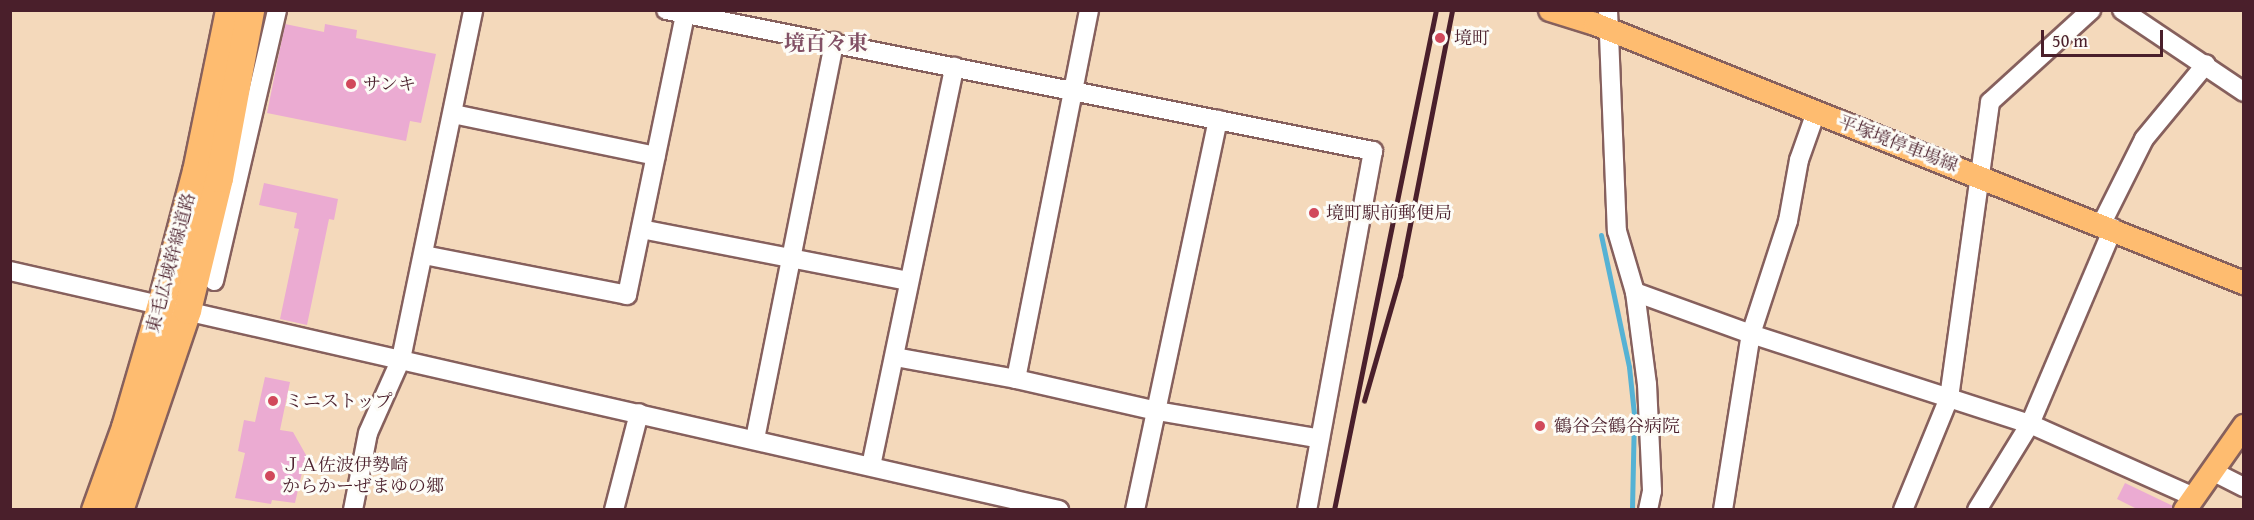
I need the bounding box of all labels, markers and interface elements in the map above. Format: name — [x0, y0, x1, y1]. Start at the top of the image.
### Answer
scale bar — [2044, 18, 2166, 56]
place label: 境町 — [1454, 27, 1490, 49]
text: 50 m — [2052, 27, 2088, 54]
marker: 境町 — [1431, 29, 1449, 47]
district label: 境百々東 — [784, 30, 868, 56]
place label: サンキ — [363, 73, 417, 95]
marker: サンキ — [344, 77, 358, 91]
street label: 平塚境停車場線 — [1835, 111, 1961, 177]
street label: 東毛広域幹線道路 — [142, 191, 200, 335]
place label: 境町駅前郵便局 — [1326, 202, 1452, 224]
marker: 境町駅前郵便局 — [1307, 206, 1321, 220]
place label: ミニストップ — [285, 390, 393, 412]
marker: ミニストップ — [266, 394, 280, 408]
place label: 鶴谷会鶴谷病院 — [1554, 415, 1680, 437]
marker: 鶴谷会鶴谷病院 — [1531, 417, 1549, 435]
place label: ＪＡ佐波伊勢崎 からかーぜまゆの郷 — [282, 455, 444, 498]
marker: ＪＡ佐波伊勢崎 からかーぜまゆの郷 — [263, 469, 277, 483]

